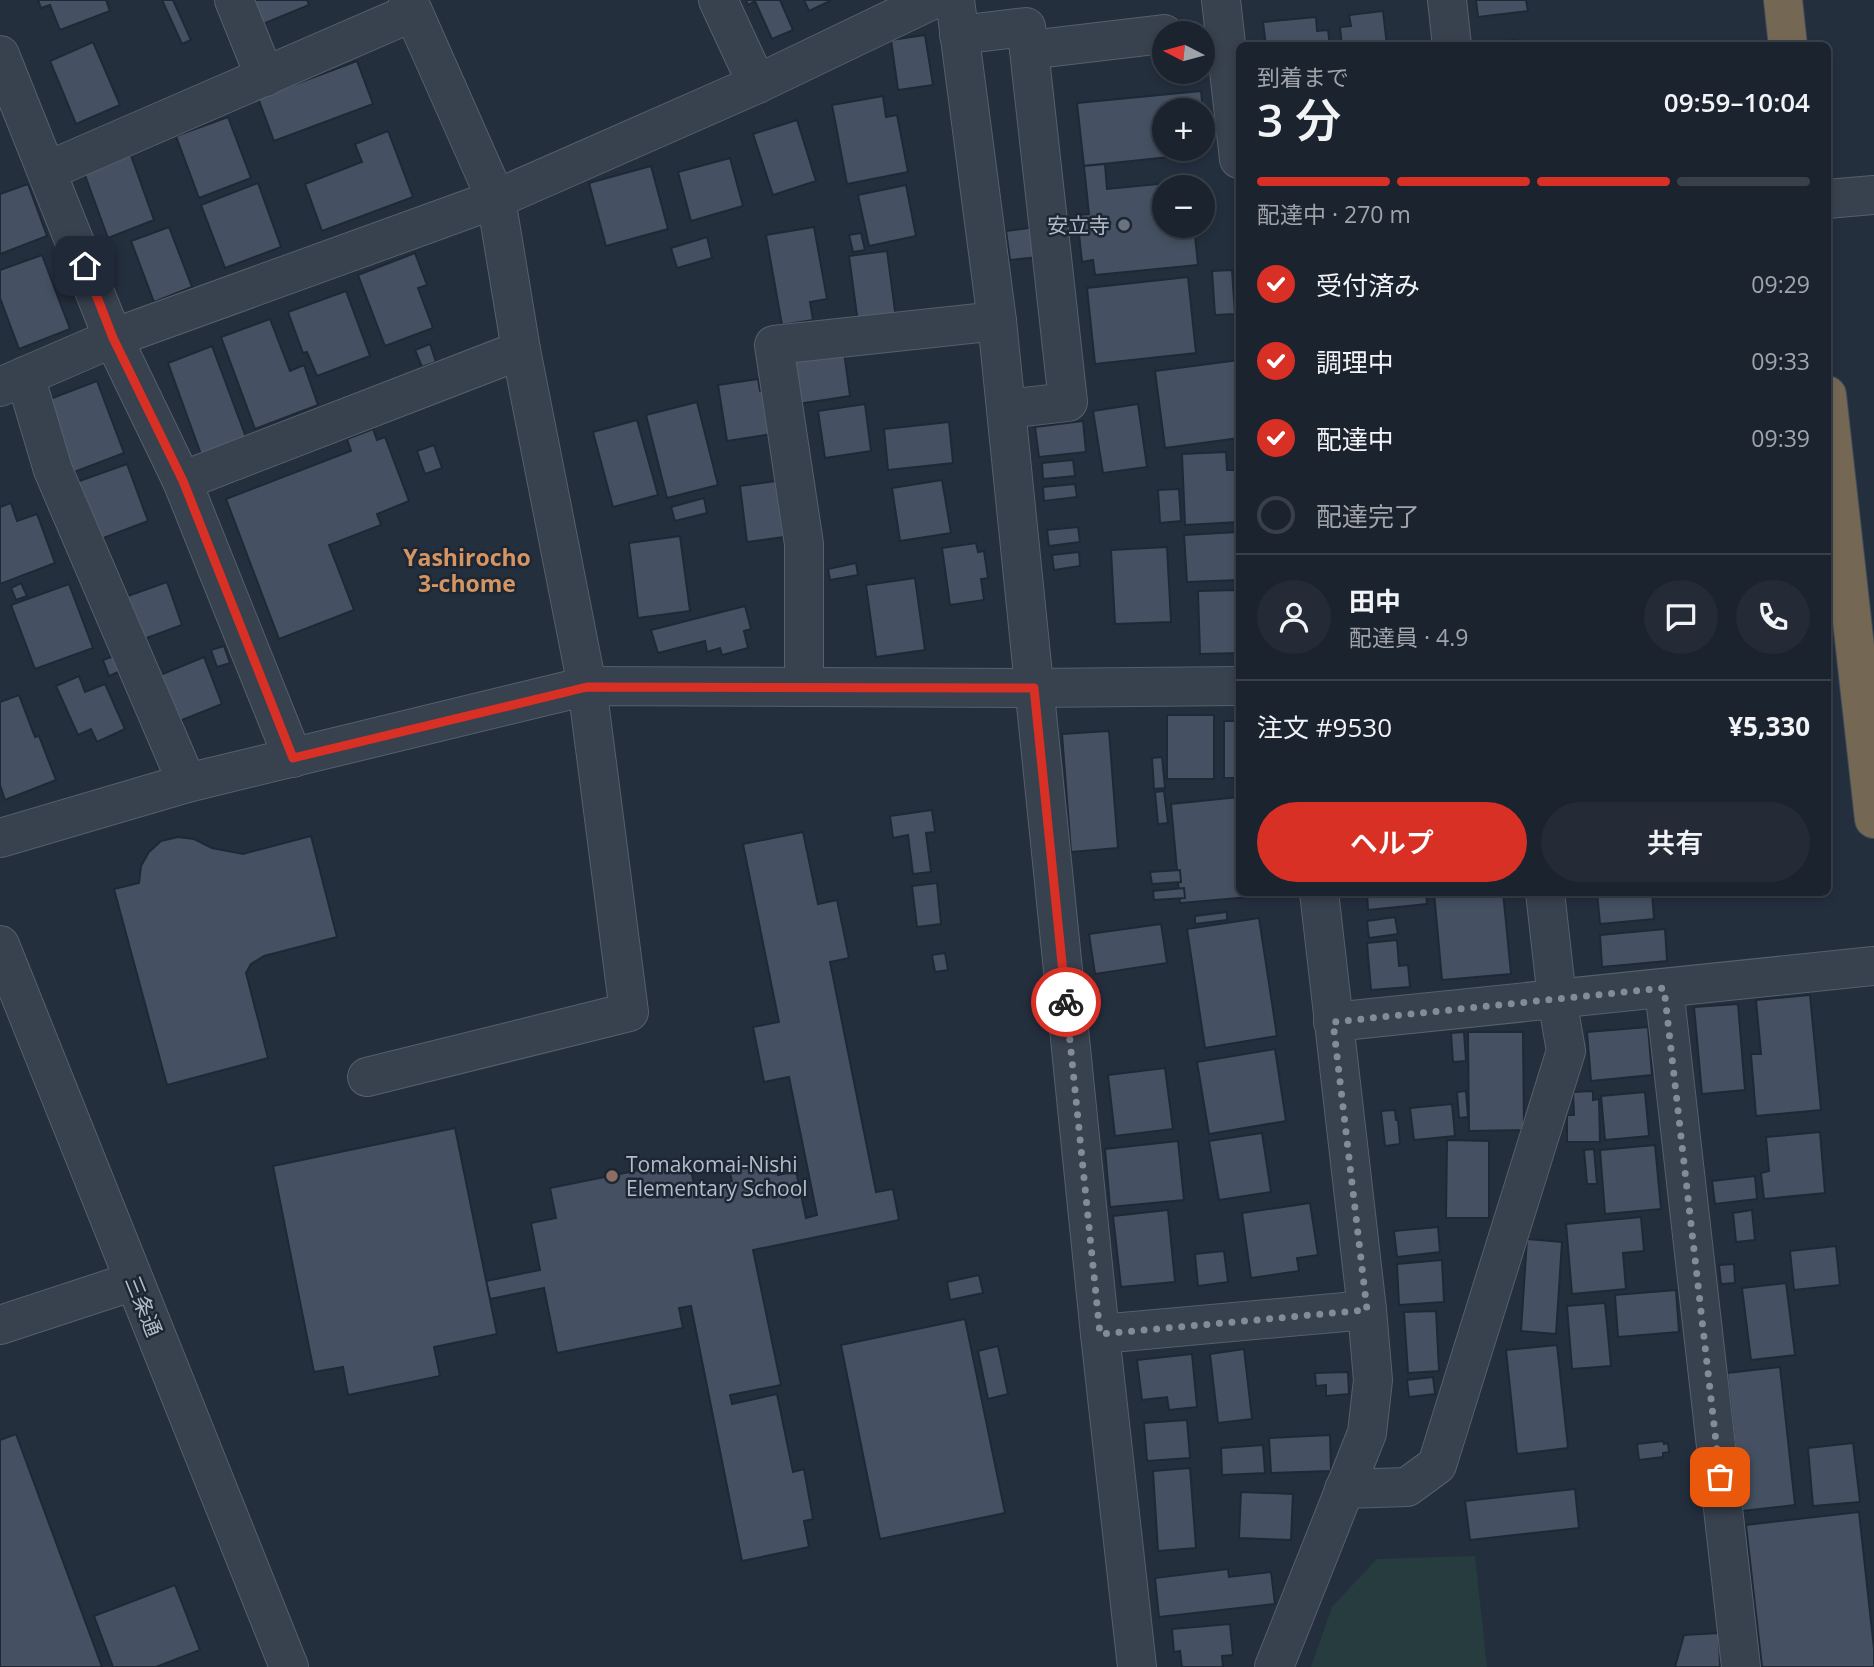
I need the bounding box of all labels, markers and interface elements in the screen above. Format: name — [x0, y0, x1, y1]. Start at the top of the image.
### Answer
north arrow — [1152, 21, 1214, 84]
map controls — [1152, 21, 1215, 238]
text: 到着まで — [1257, 61, 1349, 93]
text: 09:59–10:04 — [1664, 84, 1810, 120]
text: 3 分 — [1257, 88, 1341, 150]
button: + — [1152, 98, 1215, 161]
button: − — [1152, 175, 1215, 238]
text: 配達中 · 270 m — [1257, 198, 1411, 230]
place label: 安立寺 — [1047, 211, 1110, 239]
marker: 安立寺 — [1116, 217, 1132, 233]
pin — [55, 236, 115, 296]
icon: home — [66, 247, 104, 285]
icon: check — [1257, 265, 1295, 303]
text: 受付済み — [1316, 267, 1420, 303]
text: 09:29 — [1751, 268, 1810, 300]
icon: check — [1257, 342, 1295, 380]
text: 調理中 — [1316, 344, 1394, 380]
text: 09:33 — [1751, 345, 1810, 377]
icon: check — [1257, 419, 1295, 457]
text: 配達中 — [1316, 421, 1394, 457]
text: 09:39 — [1751, 422, 1810, 454]
text: 配達完了 — [1316, 498, 1420, 534]
district label: Yashirocho 3-chome — [403, 541, 531, 599]
button: person — [1257, 580, 1331, 654]
button: chat — [1644, 580, 1718, 654]
button: phone — [1736, 580, 1810, 654]
text: 田中 — [1349, 583, 1401, 619]
text: 配達員 · 4.9 — [1349, 621, 1468, 653]
text: ¥5,330 — [1728, 708, 1810, 744]
text: 注文 #9530 — [1257, 709, 1392, 745]
button: ヘルプ — [1257, 802, 1527, 882]
button: 共有 — [1541, 802, 1810, 882]
courier — [1031, 967, 1101, 1037]
icon: bike — [1047, 983, 1085, 1021]
place label: Tomakomai-Nishi Elementary School — [626, 1150, 808, 1202]
marker: Tomakomai-Nishi Elementary School — [604, 1168, 620, 1184]
street label: 三条通 — [119, 1272, 169, 1340]
pin — [1690, 1447, 1750, 1507]
icon: bag — [1701, 1458, 1739, 1496]

